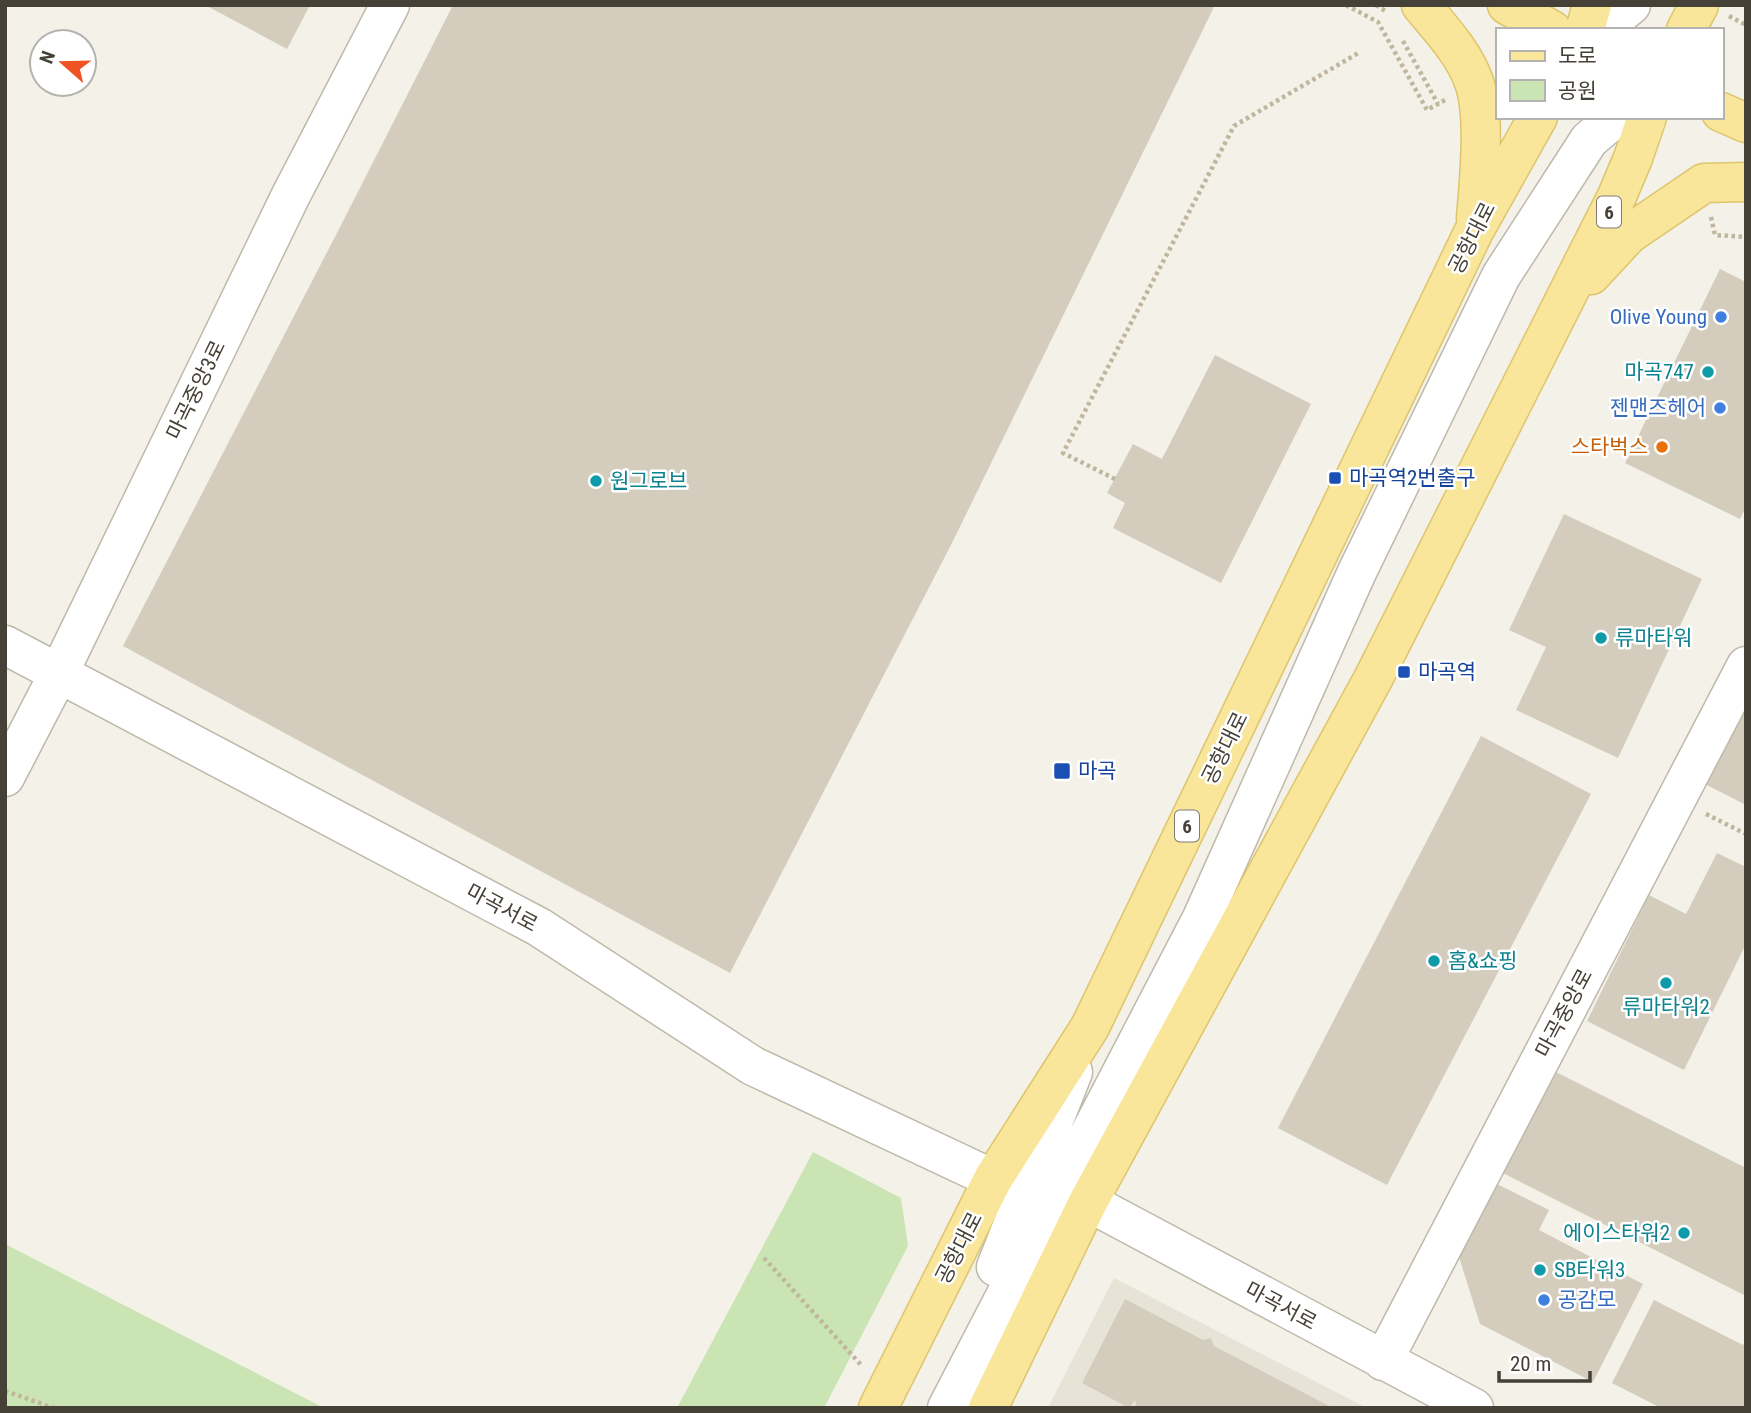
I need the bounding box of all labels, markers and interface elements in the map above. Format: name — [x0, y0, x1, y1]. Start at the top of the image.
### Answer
north arrow — [28, 28, 98, 98]
legend — [1496, 28, 1723, 119]
text: 도로 — [1558, 44, 1597, 68]
text: N — [35, 48, 60, 67]
text: 공원 — [1558, 79, 1597, 103]
road number: 6 — [1597, 196, 1621, 228]
street label: 공항대로 — [1444, 198, 1500, 278]
place label: Olive Young — [1610, 305, 1707, 329]
marker: Olive Young — [1713, 309, 1729, 325]
street label: 마곡중앙3로 — [162, 337, 230, 443]
place label: 마곡747 — [1624, 360, 1694, 384]
marker: 마곡747 — [1700, 364, 1716, 380]
place label: 젠맨즈헤어 — [1609, 396, 1706, 420]
marker: 젠맨즈헤어 — [1712, 400, 1728, 416]
place label: 스타벅스 — [1571, 435, 1648, 459]
marker: 스타벅스 — [1654, 439, 1670, 455]
place label: 마곡역2번출구 — [1349, 466, 1475, 490]
place label: 원그로브 — [610, 469, 687, 493]
marker: 마곡역2번출구 — [1327, 470, 1343, 486]
marker: 원그로브 — [588, 473, 604, 489]
place label: 류마타워 — [1615, 626, 1692, 650]
marker: 류마타워 — [1593, 630, 1609, 646]
place label: 마곡역 — [1418, 660, 1476, 684]
marker: 마곡역 — [1396, 664, 1412, 680]
street label: 공항대로 — [1197, 708, 1253, 788]
place label: 마곡 — [1078, 759, 1117, 783]
marker: 마곡 — [1052, 761, 1072, 781]
road number: 6 — [1175, 810, 1199, 842]
street label: 마곡서로 — [462, 879, 542, 937]
place label: 홈&쇼핑 — [1448, 949, 1517, 973]
marker: 홈&쇼핑 — [1426, 953, 1442, 969]
street label: 마곡중앙로 — [1531, 965, 1597, 1061]
marker: 류마타워2 — [1658, 975, 1674, 991]
place label: 류마타워2 — [1622, 995, 1710, 1019]
street label: 공항대로 — [931, 1208, 987, 1288]
place label: 에이스타워2 — [1563, 1221, 1670, 1245]
marker: 에이스타워2 — [1676, 1225, 1692, 1241]
place label: SB타워3 — [1554, 1258, 1625, 1282]
marker: SB타워3 — [1532, 1262, 1548, 1278]
street label: 마곡서로 — [1241, 1277, 1321, 1335]
place label: 공감모 — [1558, 1288, 1616, 1312]
marker: 공감모 — [1536, 1292, 1552, 1308]
scale bar — [1499, 1340, 1590, 1384]
text: 20 m — [1510, 1352, 1551, 1376]

